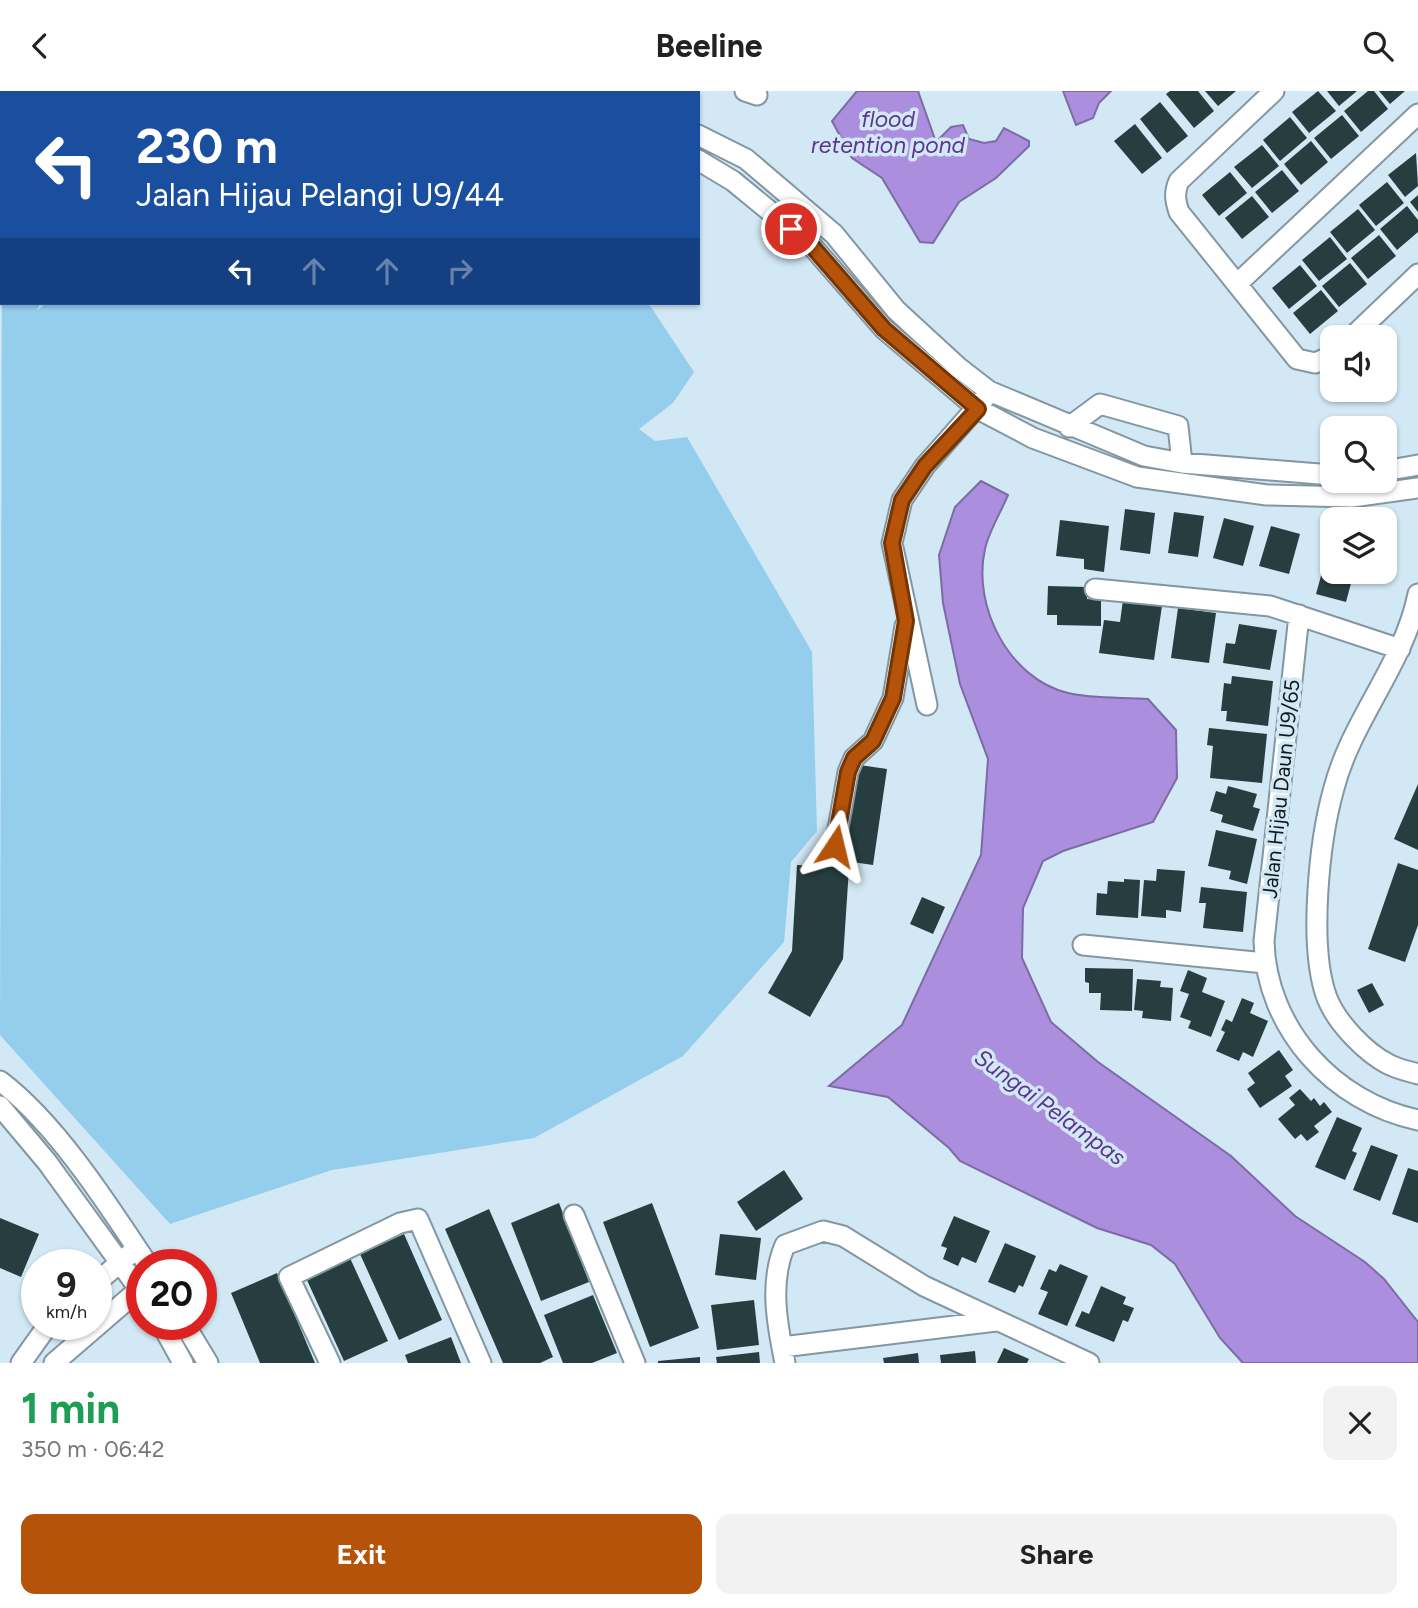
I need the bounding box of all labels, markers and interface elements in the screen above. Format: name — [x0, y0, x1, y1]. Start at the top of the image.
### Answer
icon: back — [21, 27, 59, 65]
text: Beeline — [655, 27, 763, 65]
icon: search — [1359, 27, 1397, 65]
water label: flood retention pond — [811, 105, 966, 159]
text: 230 m — [136, 116, 278, 175]
icon: left — [21, 119, 112, 210]
text: Jalan Hijau Pelangi U9/44 — [136, 176, 504, 214]
pin — [761, 199, 821, 259]
icon: arrive — [772, 210, 810, 248]
icon: left — [222, 252, 260, 290]
icon: ahead — [295, 252, 333, 290]
icon: ahead — [368, 252, 406, 290]
icon: right — [441, 252, 479, 290]
map controls — [1320, 325, 1397, 584]
button: sound — [1320, 325, 1397, 402]
button: search — [1320, 416, 1397, 493]
button: layers — [1320, 507, 1397, 584]
street label: Jalan Hijau Daun U9/65 — [1257, 678, 1304, 900]
position arrow — [798, 809, 872, 883]
water label: Sungai Pelampas — [969, 1043, 1131, 1171]
speed limit sign: 20 — [126, 1249, 217, 1340]
text: 9 — [56, 1264, 77, 1306]
text: km/h — [46, 1301, 87, 1323]
text: 1 min — [21, 1383, 120, 1434]
button: close — [1323, 1386, 1397, 1460]
text: 350 m · 06:42 — [21, 1435, 165, 1463]
button: Exit — [21, 1514, 702, 1594]
button: Share — [716, 1514, 1397, 1594]

